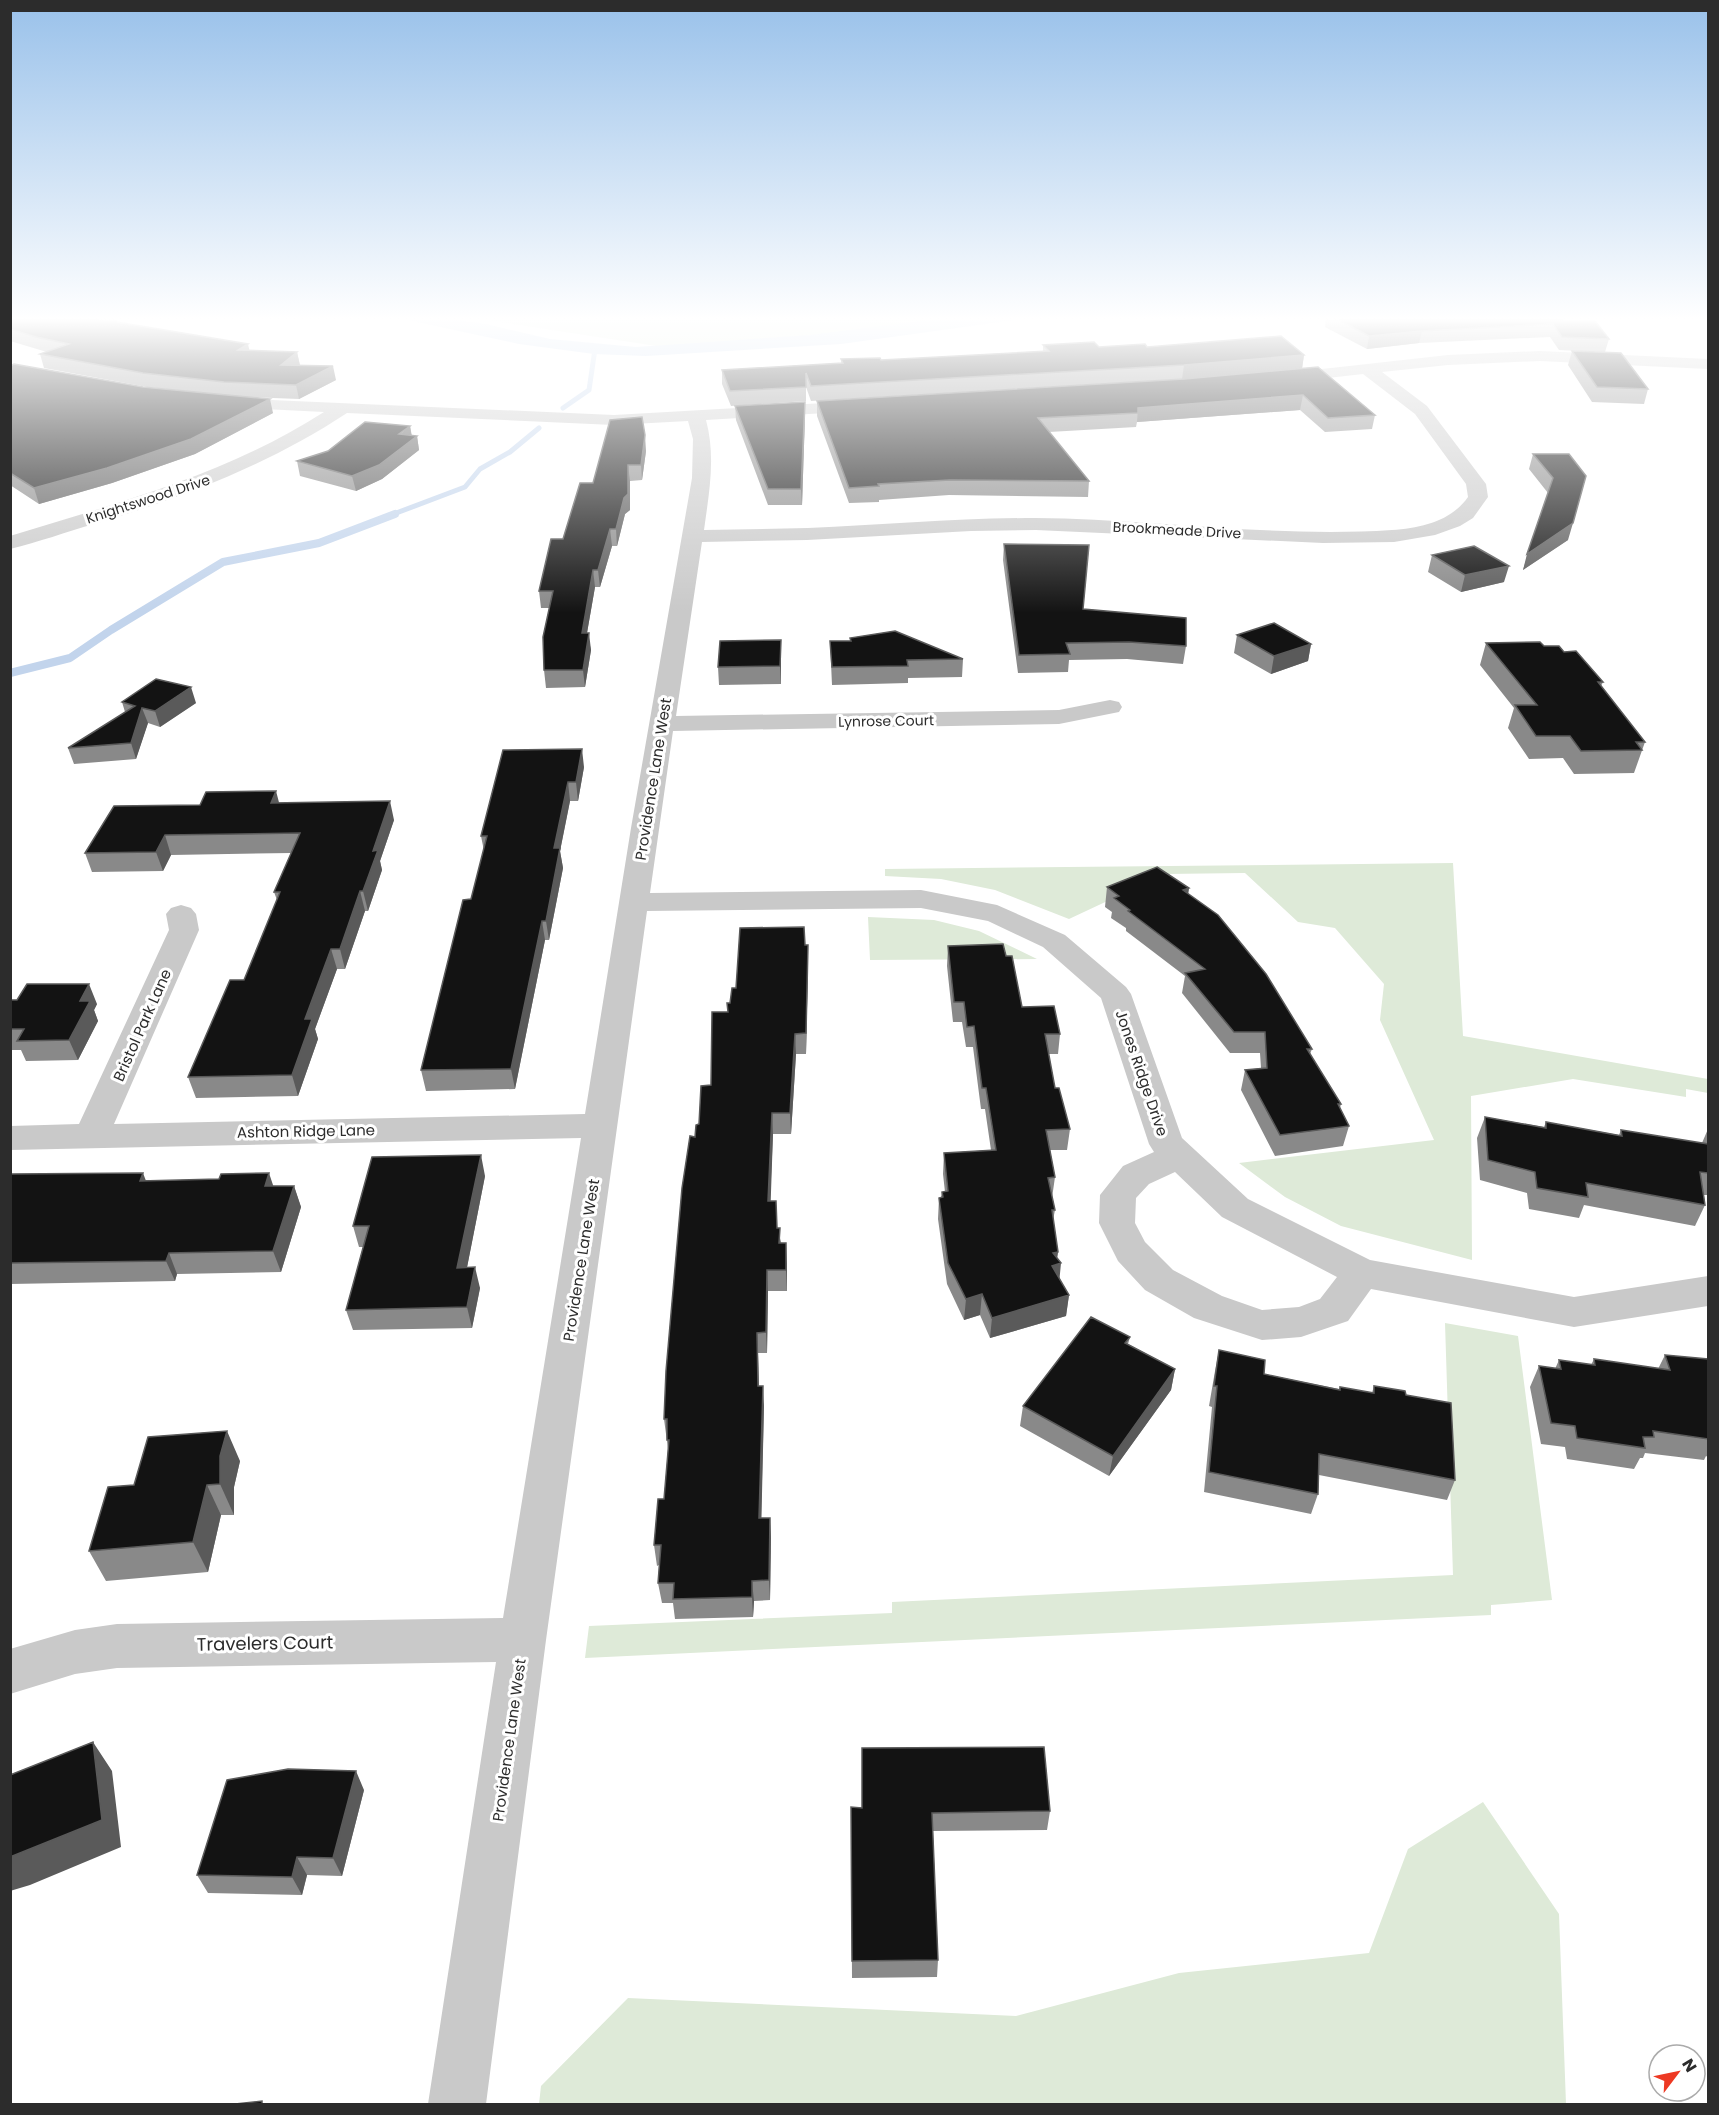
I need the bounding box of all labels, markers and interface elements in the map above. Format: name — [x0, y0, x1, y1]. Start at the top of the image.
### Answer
street label: Knightswood Drive — [83, 469, 213, 528]
street label: Brookmeade Drive — [1112, 517, 1242, 543]
street label: Providence Lane West — [630, 696, 676, 862]
street label: Lynrose Court — [838, 710, 934, 732]
street label: Bristol Park Lane — [108, 966, 176, 1084]
street label: Jones Ridge Drive — [1111, 1007, 1173, 1139]
street label: Ashton Ridge Lane — [237, 1119, 375, 1143]
street label: Providence Lane West — [558, 1177, 604, 1343]
street label: Travelers Court — [196, 1629, 334, 1657]
street label: Providence Lane West — [487, 1657, 531, 1823]
north arrow — [1647, 2043, 1707, 2103]
text: N — [1676, 2054, 1702, 2077]

